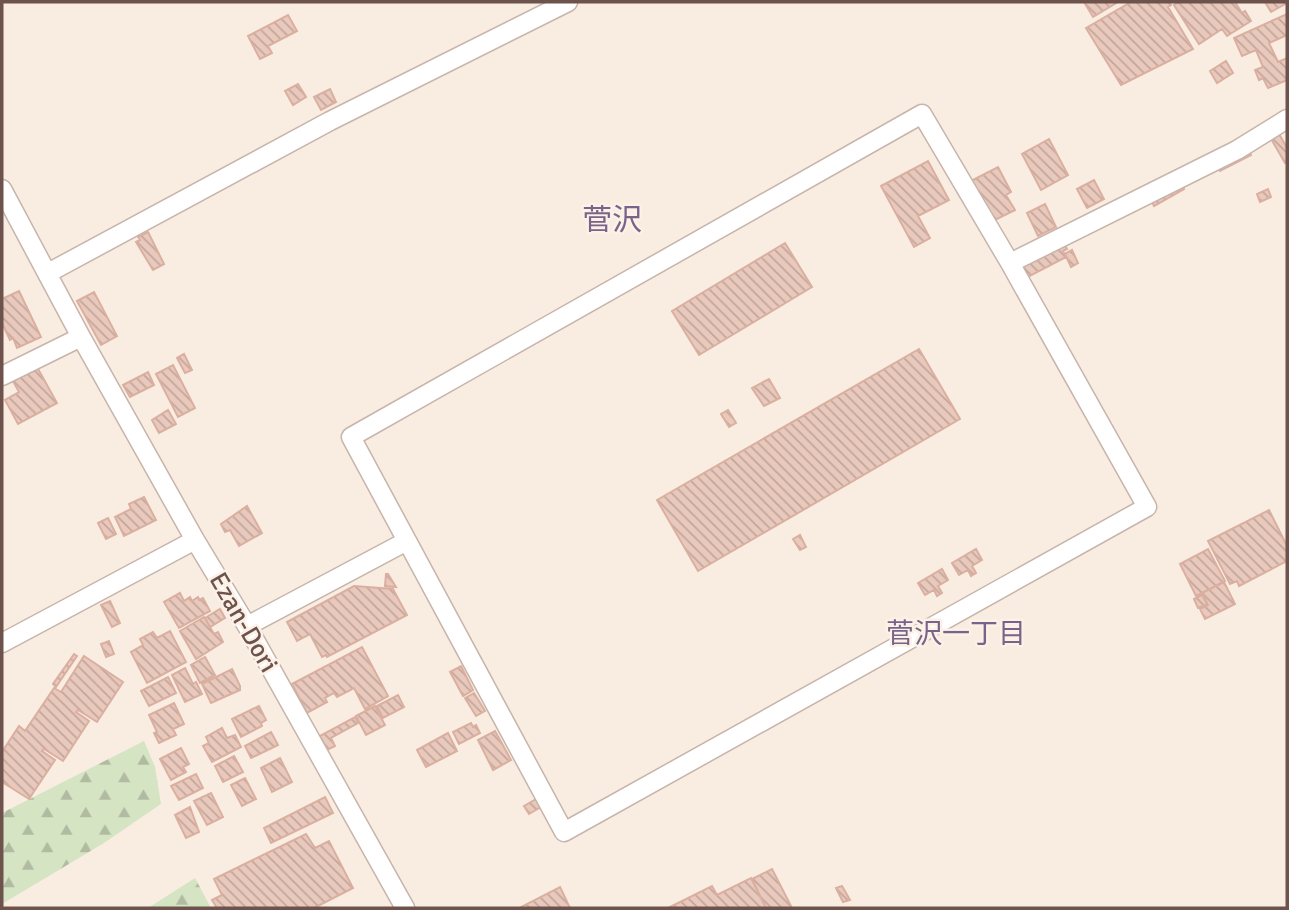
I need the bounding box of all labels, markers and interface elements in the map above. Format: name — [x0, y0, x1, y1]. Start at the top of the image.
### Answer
district label: 菅沢 — [582, 202, 642, 239]
street label: Ezan-Dori — [202, 567, 285, 678]
district label: 菅沢一丁目 — [886, 617, 1026, 651]

